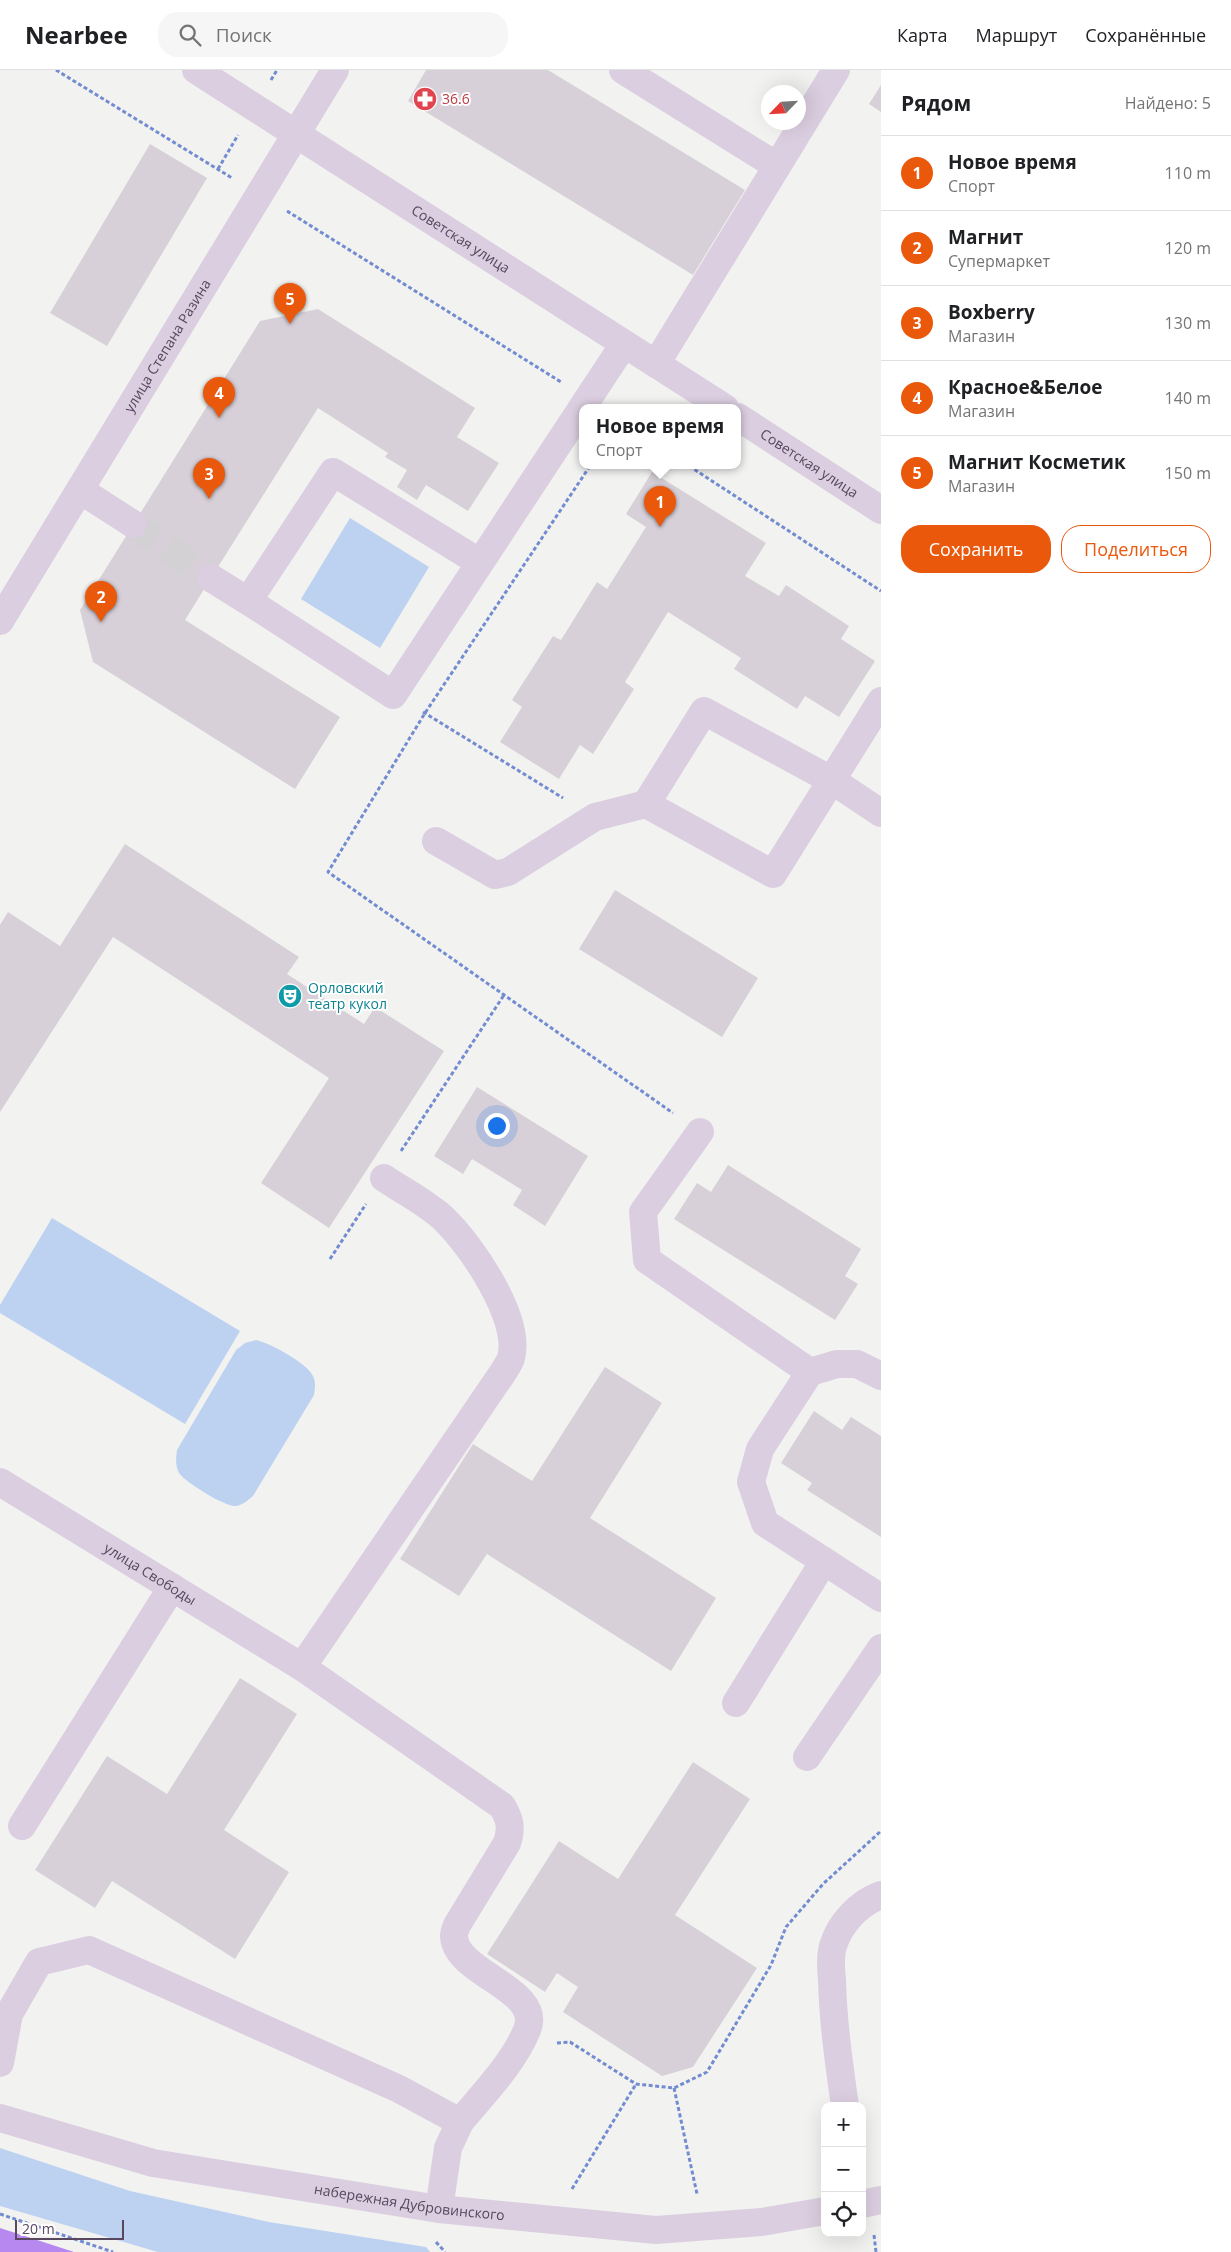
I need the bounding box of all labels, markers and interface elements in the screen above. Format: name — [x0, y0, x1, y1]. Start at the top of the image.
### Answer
search box — [158, 12, 508, 57]
text: Nearbee — [25, 18, 128, 51]
icon: search — [176, 21, 204, 49]
text: Поиск — [216, 22, 272, 48]
text: Карта — [897, 23, 947, 47]
text: Маршрут — [975, 23, 1057, 47]
text: Сохранённые — [1085, 23, 1206, 47]
north arrow — [761, 85, 806, 130]
pharmacy icon: 36.6 — [412, 86, 438, 112]
place label: 36.6 — [442, 89, 470, 108]
text: Рядом — [901, 89, 971, 117]
text: Найдено: 5 — [1125, 92, 1211, 114]
text: Новое время — [948, 149, 1077, 175]
text: 1 — [912, 162, 922, 184]
text: 110 m — [1165, 162, 1211, 184]
text: Спорт — [948, 175, 995, 197]
street label: Советская улица — [408, 200, 514, 277]
text: Магнит — [948, 224, 1023, 250]
text: 2 — [912, 237, 922, 259]
text: 120 m — [1165, 237, 1211, 259]
text: Супермаркет — [948, 250, 1050, 272]
street label: улица Степана Разина — [119, 275, 215, 416]
pin: 5 — [274, 283, 306, 324]
text: Boxberry — [948, 299, 1035, 325]
text: 3 — [912, 312, 922, 334]
text: 130 m — [1165, 312, 1211, 334]
text: Магазин — [948, 325, 1015, 347]
text: Красное&Белое — [948, 374, 1102, 400]
pin: 4 — [203, 377, 235, 418]
text: 4 — [912, 387, 922, 409]
text: 140 m — [1165, 387, 1211, 409]
text: Магазин — [948, 400, 1015, 422]
popup — [579, 404, 741, 469]
text: Новое время — [596, 413, 724, 439]
street label: Советская улица — [757, 424, 862, 502]
text: Спорт — [596, 439, 643, 461]
text: Магнит Косметик — [948, 449, 1126, 475]
pin: 3 — [193, 458, 225, 499]
text: 5 — [912, 462, 922, 484]
text: 150 m — [1165, 462, 1211, 484]
text: Магазин — [948, 475, 1015, 497]
pin: 1 — [644, 486, 676, 527]
button: Сохранить — [901, 525, 1051, 573]
button: Поделиться — [1061, 525, 1211, 573]
pin: 2 — [85, 581, 117, 622]
place label: Орловский театр кукол — [308, 978, 387, 1013]
theatre icon: Орловский театр кукол — [277, 983, 303, 1009]
your location — [484, 1113, 510, 1139]
street label: улица Свободы — [101, 1538, 200, 1609]
map controls — [821, 2102, 866, 2237]
button: + — [821, 2102, 866, 2147]
button: − — [821, 2147, 866, 2192]
street label: набережная Дубровинского — [313, 2179, 506, 2224]
button: locate — [821, 2192, 866, 2237]
scale bar — [15, 2217, 124, 2240]
text: 20 m — [22, 2219, 55, 2238]

